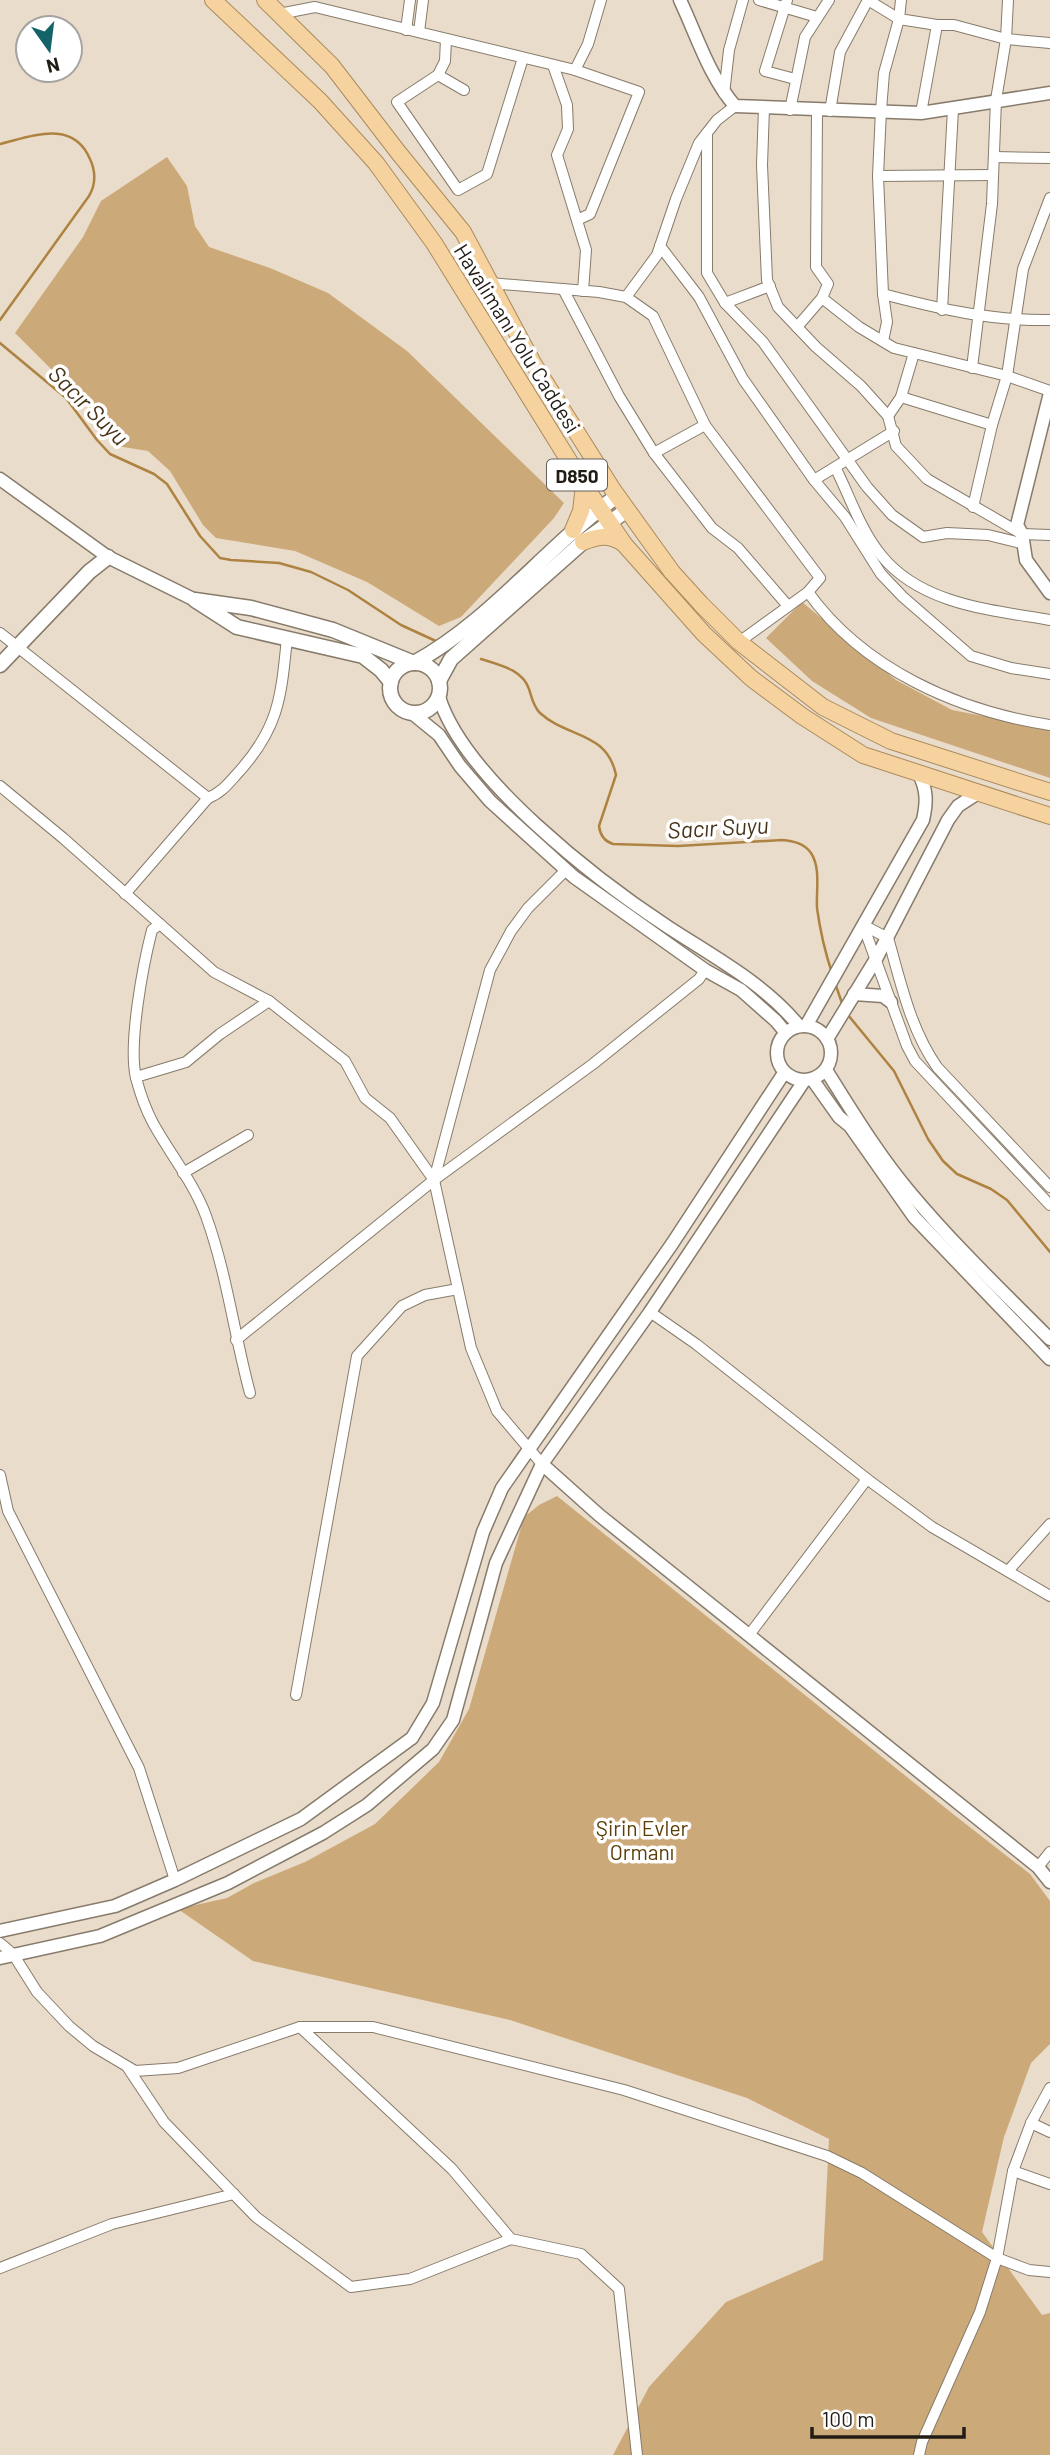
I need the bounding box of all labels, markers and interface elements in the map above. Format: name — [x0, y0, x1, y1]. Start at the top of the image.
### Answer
north arrow — [14, 14, 84, 84]
text: N — [44, 53, 62, 79]
street label: Havalimanı Yolu Caddesi — [450, 239, 586, 437]
water label: Sacır Suyu — [43, 359, 135, 451]
road number: D850 — [547, 460, 607, 490]
water label: Sacır Suyu — [667, 810, 769, 844]
park label: Şirin Evler Ormanı — [596, 1815, 689, 1864]
scale bar — [812, 2396, 964, 2440]
text: 100 m — [822, 2406, 875, 2431]

